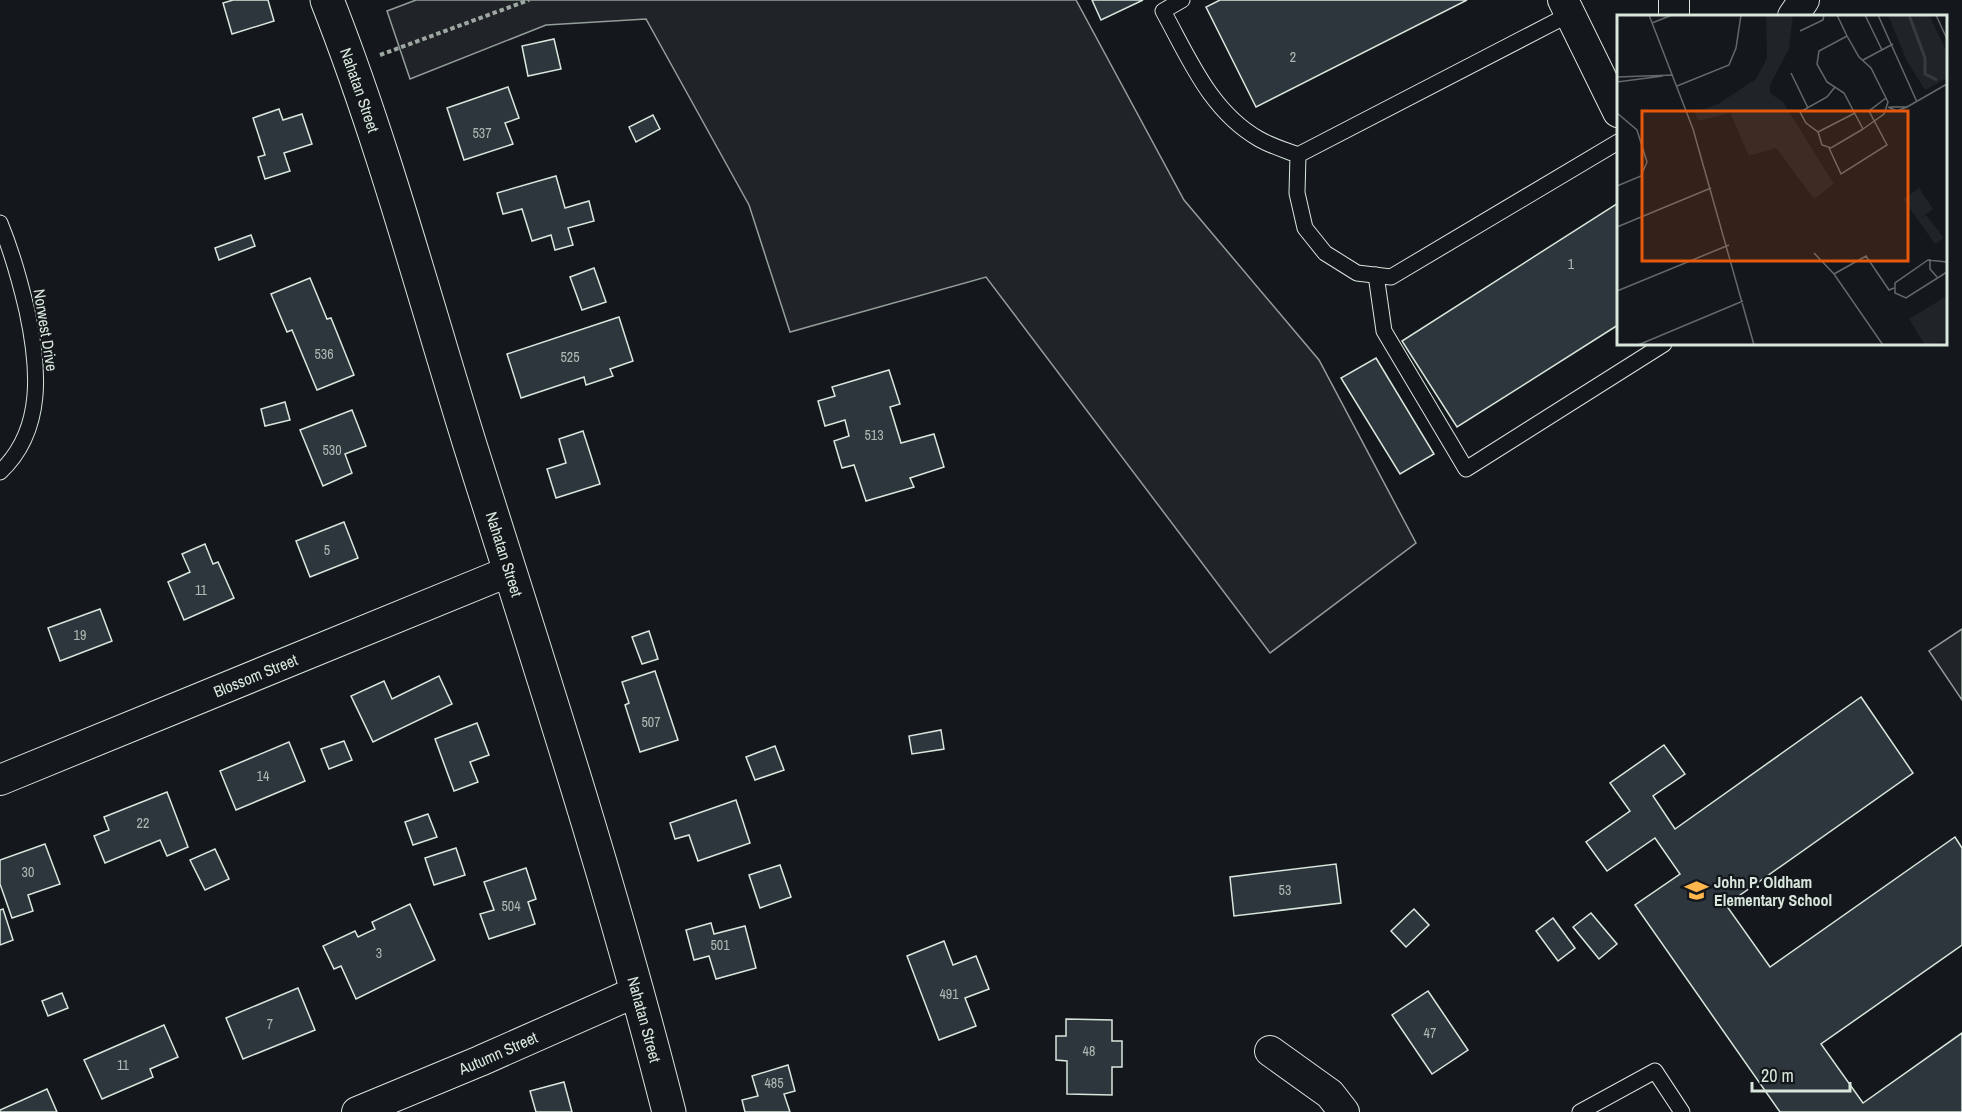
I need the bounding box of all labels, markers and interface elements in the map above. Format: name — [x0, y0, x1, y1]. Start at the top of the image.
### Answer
inset map — [1617, 15, 1947, 345]
street label: Nahatan Street — [335, 45, 385, 136]
house number: 2 — [1290, 48, 1296, 66]
house number: 537 — [472, 124, 492, 142]
house number: 1 — [1568, 255, 1575, 273]
street label: Norwest Drive — [29, 287, 63, 373]
house number: 536 — [314, 345, 334, 363]
house number: 525 — [560, 348, 580, 366]
house number: 513 — [864, 426, 884, 444]
house number: 530 — [322, 441, 342, 459]
street label: Nahatan Street — [481, 509, 528, 600]
house number: 5 — [324, 541, 330, 559]
house number: 11 — [195, 581, 208, 599]
house number: 19 — [74, 626, 86, 644]
street label: Blossom Street — [210, 648, 301, 702]
house number: 507 — [641, 713, 661, 731]
house number: 14 — [257, 767, 270, 785]
house number: 22 — [137, 814, 149, 832]
house number: 30 — [22, 863, 34, 881]
place label: John P. Oldham Elementary School — [1714, 871, 1832, 911]
school or university icon: John P. Oldham Elementary School — [1683, 878, 1709, 904]
house number: 53 — [1279, 881, 1291, 899]
house number: 504 — [501, 897, 521, 915]
house number: 501 — [710, 936, 730, 954]
house number: 3 — [376, 944, 382, 962]
street label: Nahatan Street — [622, 974, 667, 1065]
house number: 491 — [939, 985, 959, 1003]
house number: 7 — [267, 1015, 273, 1033]
house number: 47 — [1424, 1024, 1436, 1042]
street label: Autumn Street — [454, 1026, 541, 1080]
house number: 48 — [1083, 1042, 1095, 1060]
scale bar — [1752, 1055, 1850, 1093]
house number: 11 — [117, 1056, 130, 1074]
text: 20 m — [1761, 1063, 1794, 1088]
house number: 485 — [764, 1074, 784, 1092]

